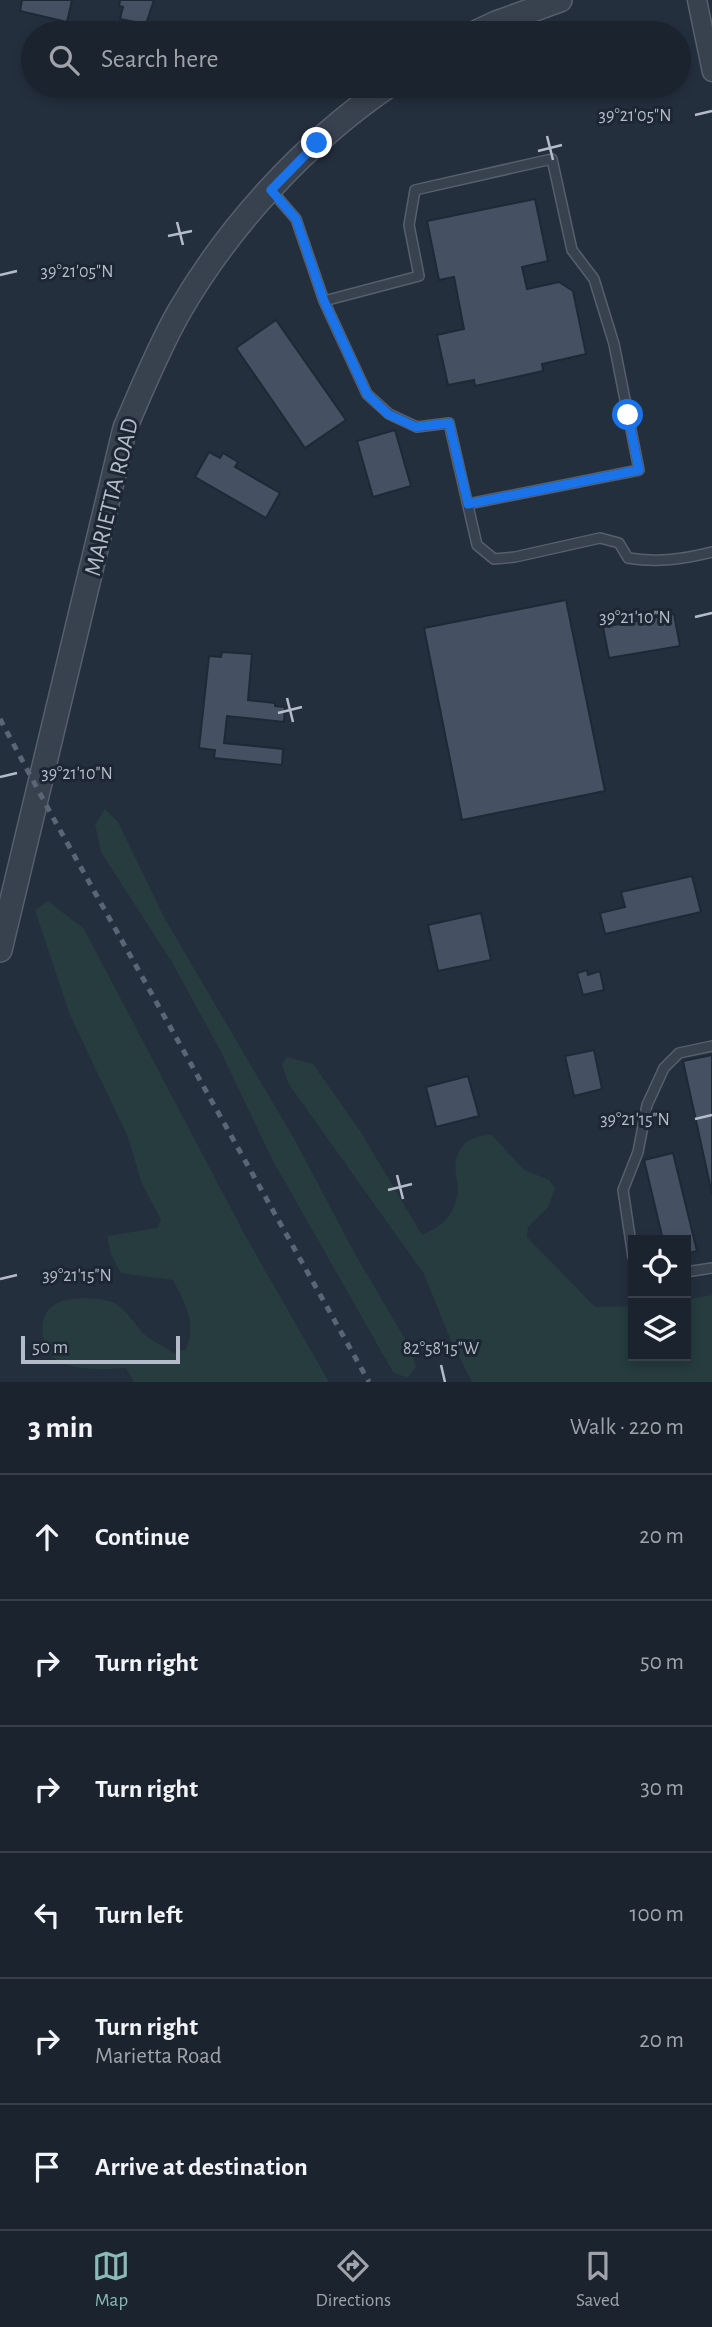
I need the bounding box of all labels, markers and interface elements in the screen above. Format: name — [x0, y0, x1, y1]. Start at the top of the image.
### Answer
search box — [21, 21, 691, 98]
icon: search — [45, 41, 83, 79]
text: Search here — [101, 46, 219, 72]
text: 39°21'05"N — [599, 107, 671, 125]
route end — [301, 127, 332, 158]
text: 39°21'05"N — [41, 263, 113, 281]
route start — [612, 399, 643, 430]
street label: MARIETTA ROAD — [81, 416, 143, 579]
text: 39°21'10"N — [599, 609, 671, 627]
text: 39°21'10"N — [41, 765, 113, 783]
text: 39°21'15"N — [600, 1111, 670, 1129]
map controls — [628, 1235, 691, 1361]
button: locate — [628, 1235, 691, 1298]
text: 39°21'15"N — [42, 1267, 112, 1285]
button: layers — [628, 1298, 691, 1361]
scale bar — [21, 1333, 180, 1365]
text: 50 m — [32, 1338, 68, 1357]
text: 82°58'15"W — [403, 1340, 479, 1358]
text: 3 min — [28, 1413, 93, 1443]
text: Walk · 220 m — [570, 1416, 684, 1439]
icon: ahead — [28, 1518, 66, 1556]
text: Continue — [95, 1524, 190, 1550]
text: 20 m — [639, 1525, 684, 1548]
icon: right — [28, 1644, 66, 1682]
text: Turn right — [95, 1650, 198, 1676]
text: 50 m — [640, 1651, 684, 1674]
icon: right — [28, 1770, 66, 1808]
text: Turn right — [95, 1776, 198, 1802]
text: 30 m — [640, 1777, 684, 1800]
icon: left — [28, 1896, 66, 1934]
text: Turn left — [95, 1902, 183, 1928]
text: 100 m — [630, 1903, 684, 1926]
text: Turn right — [95, 2014, 198, 2040]
icon: right — [28, 2022, 66, 2060]
text: 20 m — [639, 2029, 684, 2052]
text: Marietta Road — [95, 2045, 222, 2068]
icon: arrive — [28, 2148, 66, 2186]
text: Arrive at destination — [95, 2154, 308, 2180]
tab: Map — [92, 2247, 130, 2312]
tab: Directions — [315, 2247, 391, 2312]
tab: Saved — [576, 2247, 620, 2312]

